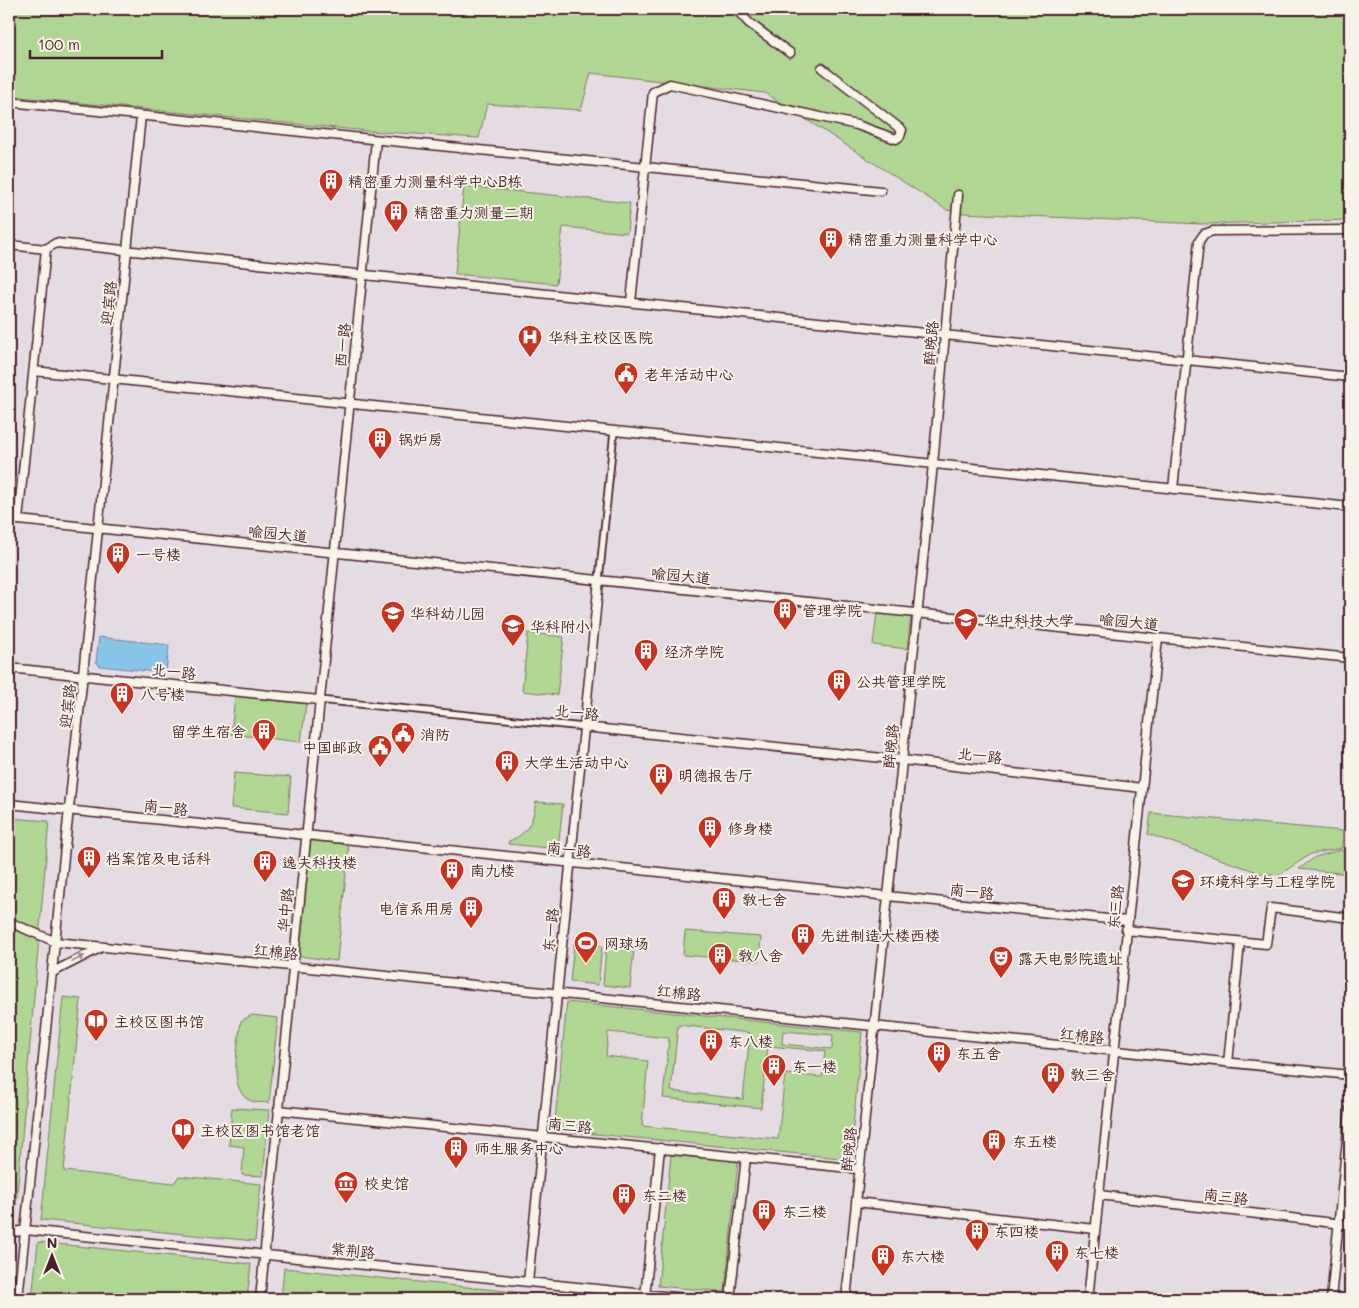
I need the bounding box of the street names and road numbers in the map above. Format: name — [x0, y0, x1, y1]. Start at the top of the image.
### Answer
street label: 迎宾路 — [96, 280, 120, 326]
street label: 醉晚路 — [918, 320, 942, 366]
street label: 西一路 — [330, 322, 354, 368]
street label: 喻园大道 — [247, 520, 309, 546]
street label: 喻园大道 — [650, 562, 712, 588]
street label: 喻园大道 — [1098, 608, 1160, 634]
street label: 北一路 — [151, 659, 197, 683]
street label: 迎宾路 — [55, 683, 79, 729]
street label: 北一路 — [554, 700, 600, 724]
street label: 醉晚路 — [878, 723, 902, 769]
street label: 北一路 — [956, 742, 1004, 768]
street label: 南一路 — [143, 795, 189, 819]
street label: 南一路 — [546, 837, 592, 861]
street label: 南一路 — [949, 879, 995, 903]
street label: 东三路 — [1103, 884, 1127, 930]
street label: 华中路 — [273, 887, 297, 933]
street label: 东一路 — [538, 907, 562, 953]
street label: 红棉路 — [253, 939, 299, 963]
street label: 红棉路 — [656, 980, 702, 1004]
street label: 红棉路 — [1059, 1023, 1105, 1047]
street label: 南三路 — [547, 1113, 593, 1137]
street label: 醉晚路 — [836, 1126, 860, 1172]
street label: 南三路 — [1202, 1183, 1250, 1209]
street label: 紫荆路 — [330, 1238, 376, 1262]

